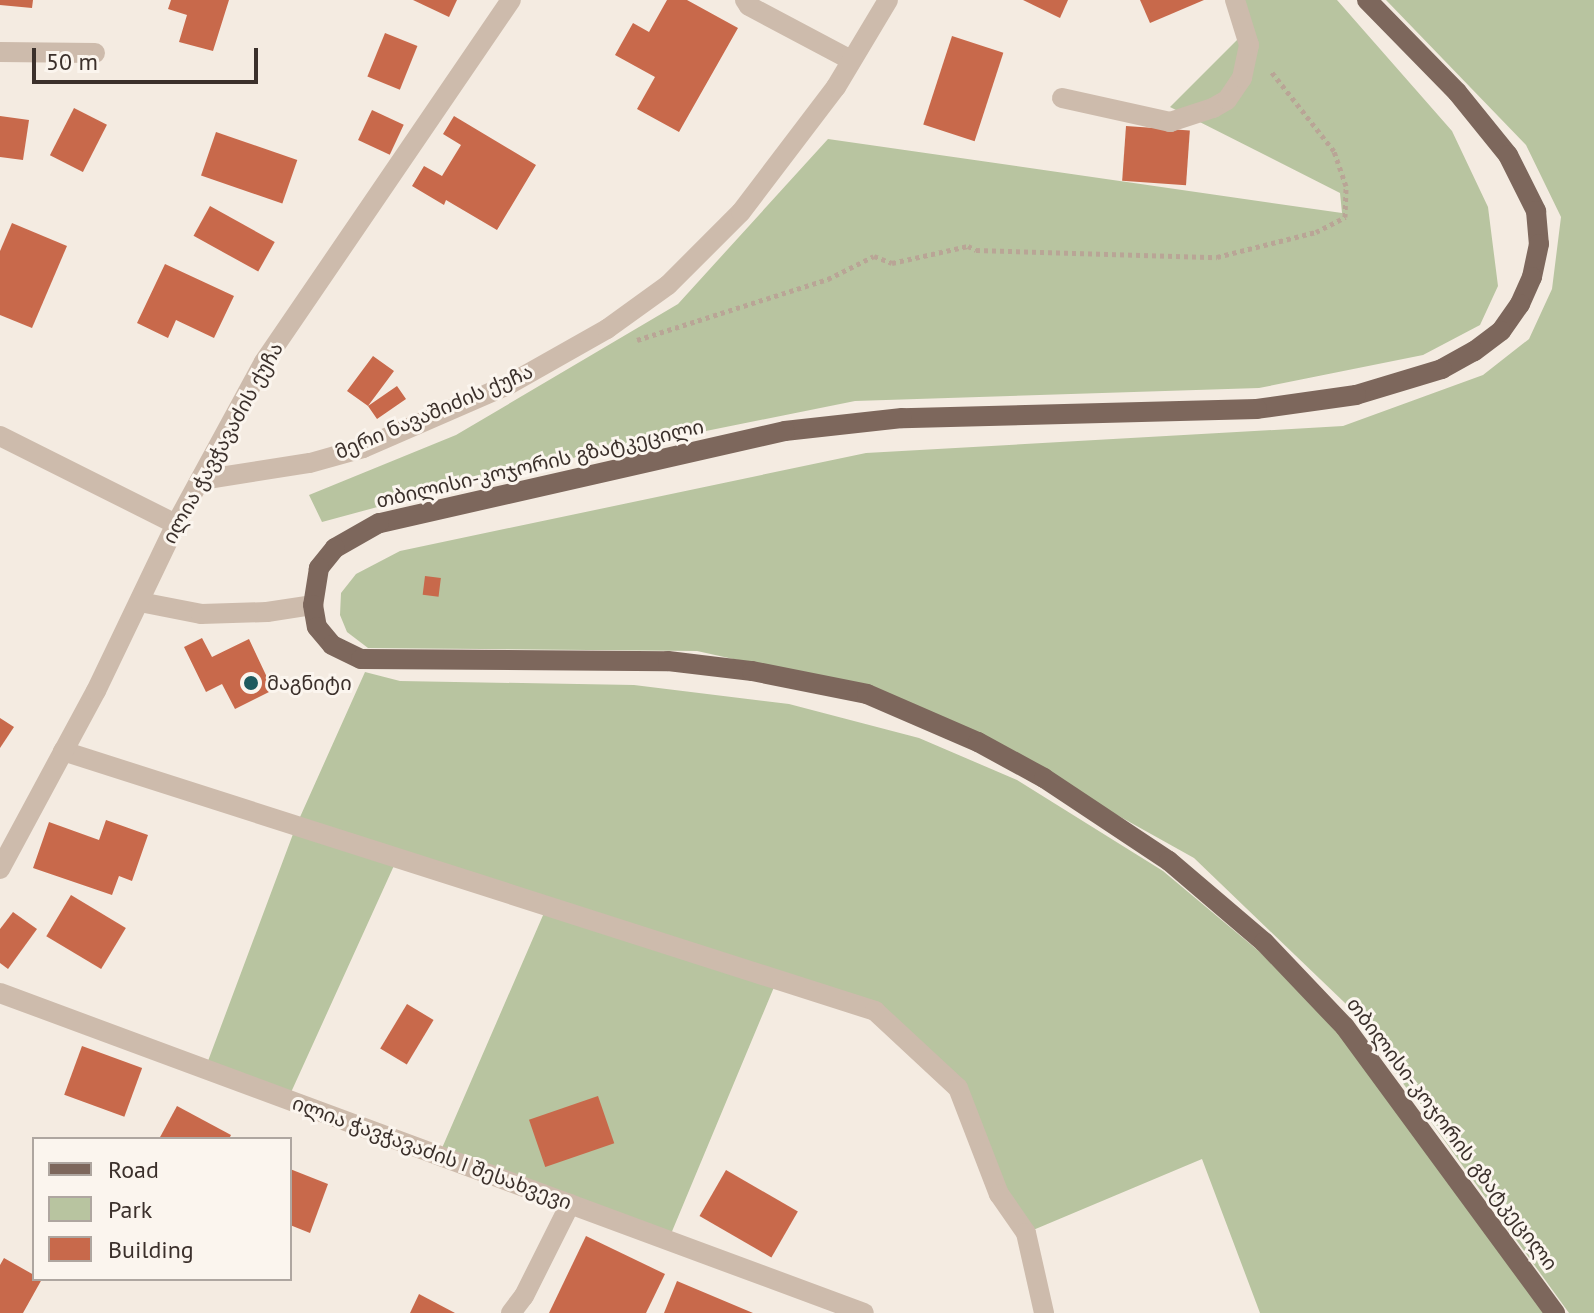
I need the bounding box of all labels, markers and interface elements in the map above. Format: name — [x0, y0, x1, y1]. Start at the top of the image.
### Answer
scale bar — [36, 32, 262, 82]
text: 50 m — [46, 46, 98, 77]
street label: ილია ჭავჭავაძის ქუჩა — [158, 338, 288, 548]
street label: მერი ნავაშიძის ქუჩა — [331, 359, 537, 465]
street label: თბილისი-კოჯორის გზატკეცილი — [374, 415, 706, 513]
place label: მაგნიტი — [267, 671, 352, 695]
marker: მაგნიტი — [242, 674, 260, 692]
street label: თბილისი-კოჯორის გზატკეცილი — [1341, 993, 1563, 1275]
street label: ილია ჭავჭავაძის I შესახვევი — [289, 1091, 575, 1215]
legend — [32, 1137, 292, 1281]
text: Road — [108, 1154, 159, 1185]
text: Park — [108, 1194, 152, 1225]
text: Building — [108, 1234, 194, 1265]

